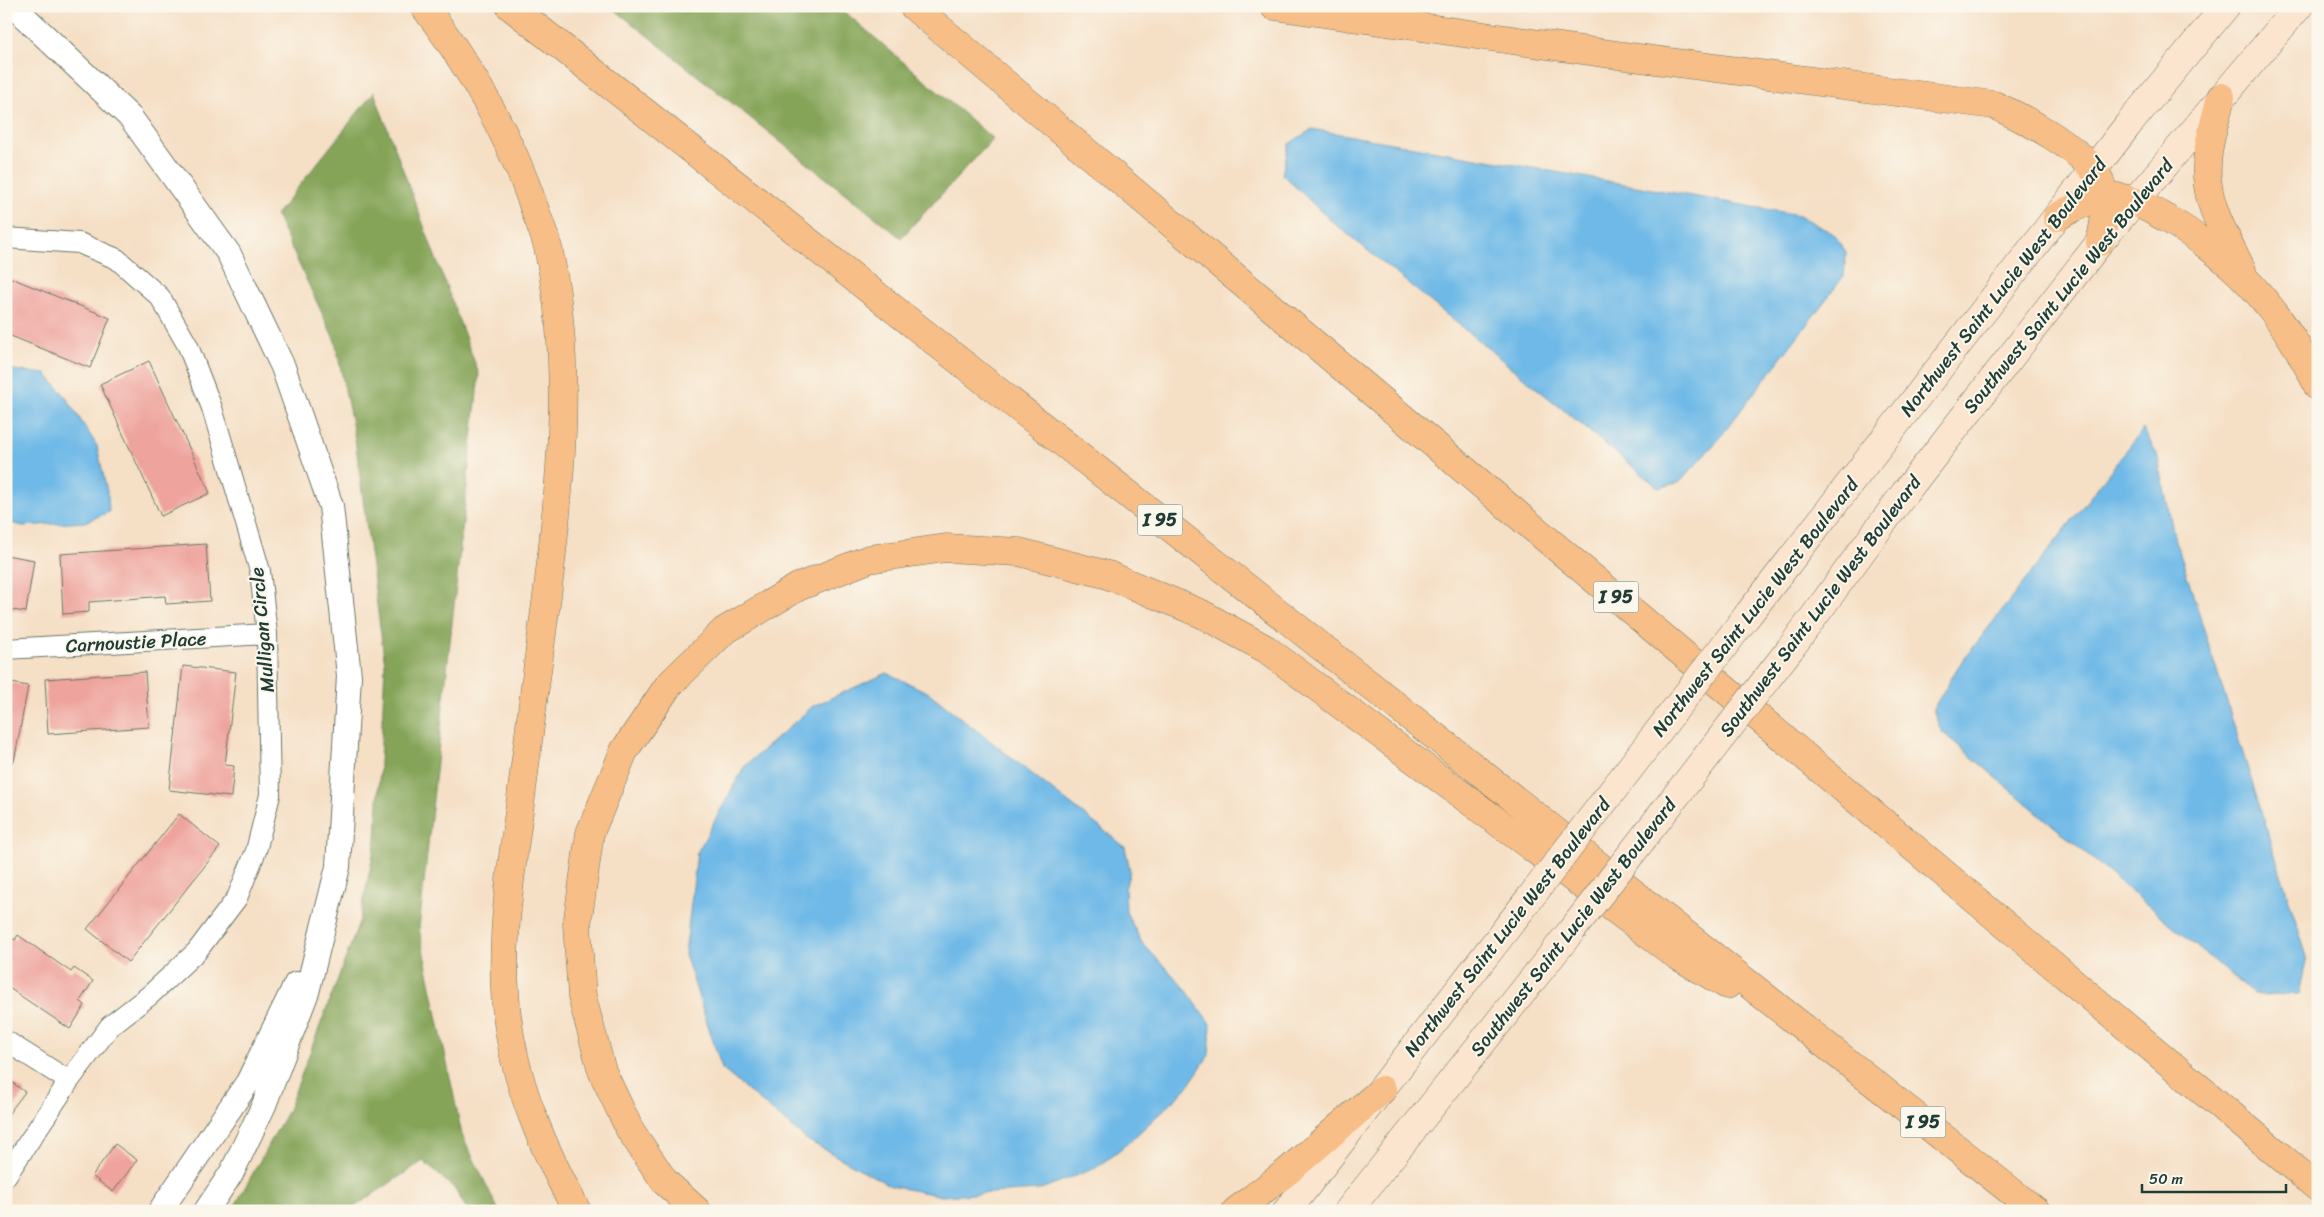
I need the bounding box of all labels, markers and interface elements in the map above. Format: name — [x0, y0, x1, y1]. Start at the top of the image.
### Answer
street label: Northwest Saint Lucie West Boulevard — [1891, 149, 2116, 424]
street label: Southwest Saint Lucie West Boulevard — [1954, 150, 2182, 421]
street label: Southwest Saint Lucie West Boulevard — [1710, 467, 1930, 744]
street label: Northwest Saint Lucie West Boulevard — [1643, 469, 1868, 744]
road number: I 95 — [1138, 504, 1182, 536]
street label: Mulligan Circle — [240, 566, 284, 694]
road number: I 95 — [1594, 582, 1638, 612]
street label: Carnoustie Place — [65, 622, 208, 662]
street label: Northwest Saint Lucie West Boulevard — [1395, 789, 1620, 1064]
street label: Southwest Saint Lucie West Boulevard — [1461, 790, 1685, 1064]
road number: I 95 — [1900, 1106, 1946, 1138]
scale bar — [2142, 1162, 2285, 1194]
text: 50 m — [2149, 1166, 2184, 1192]

